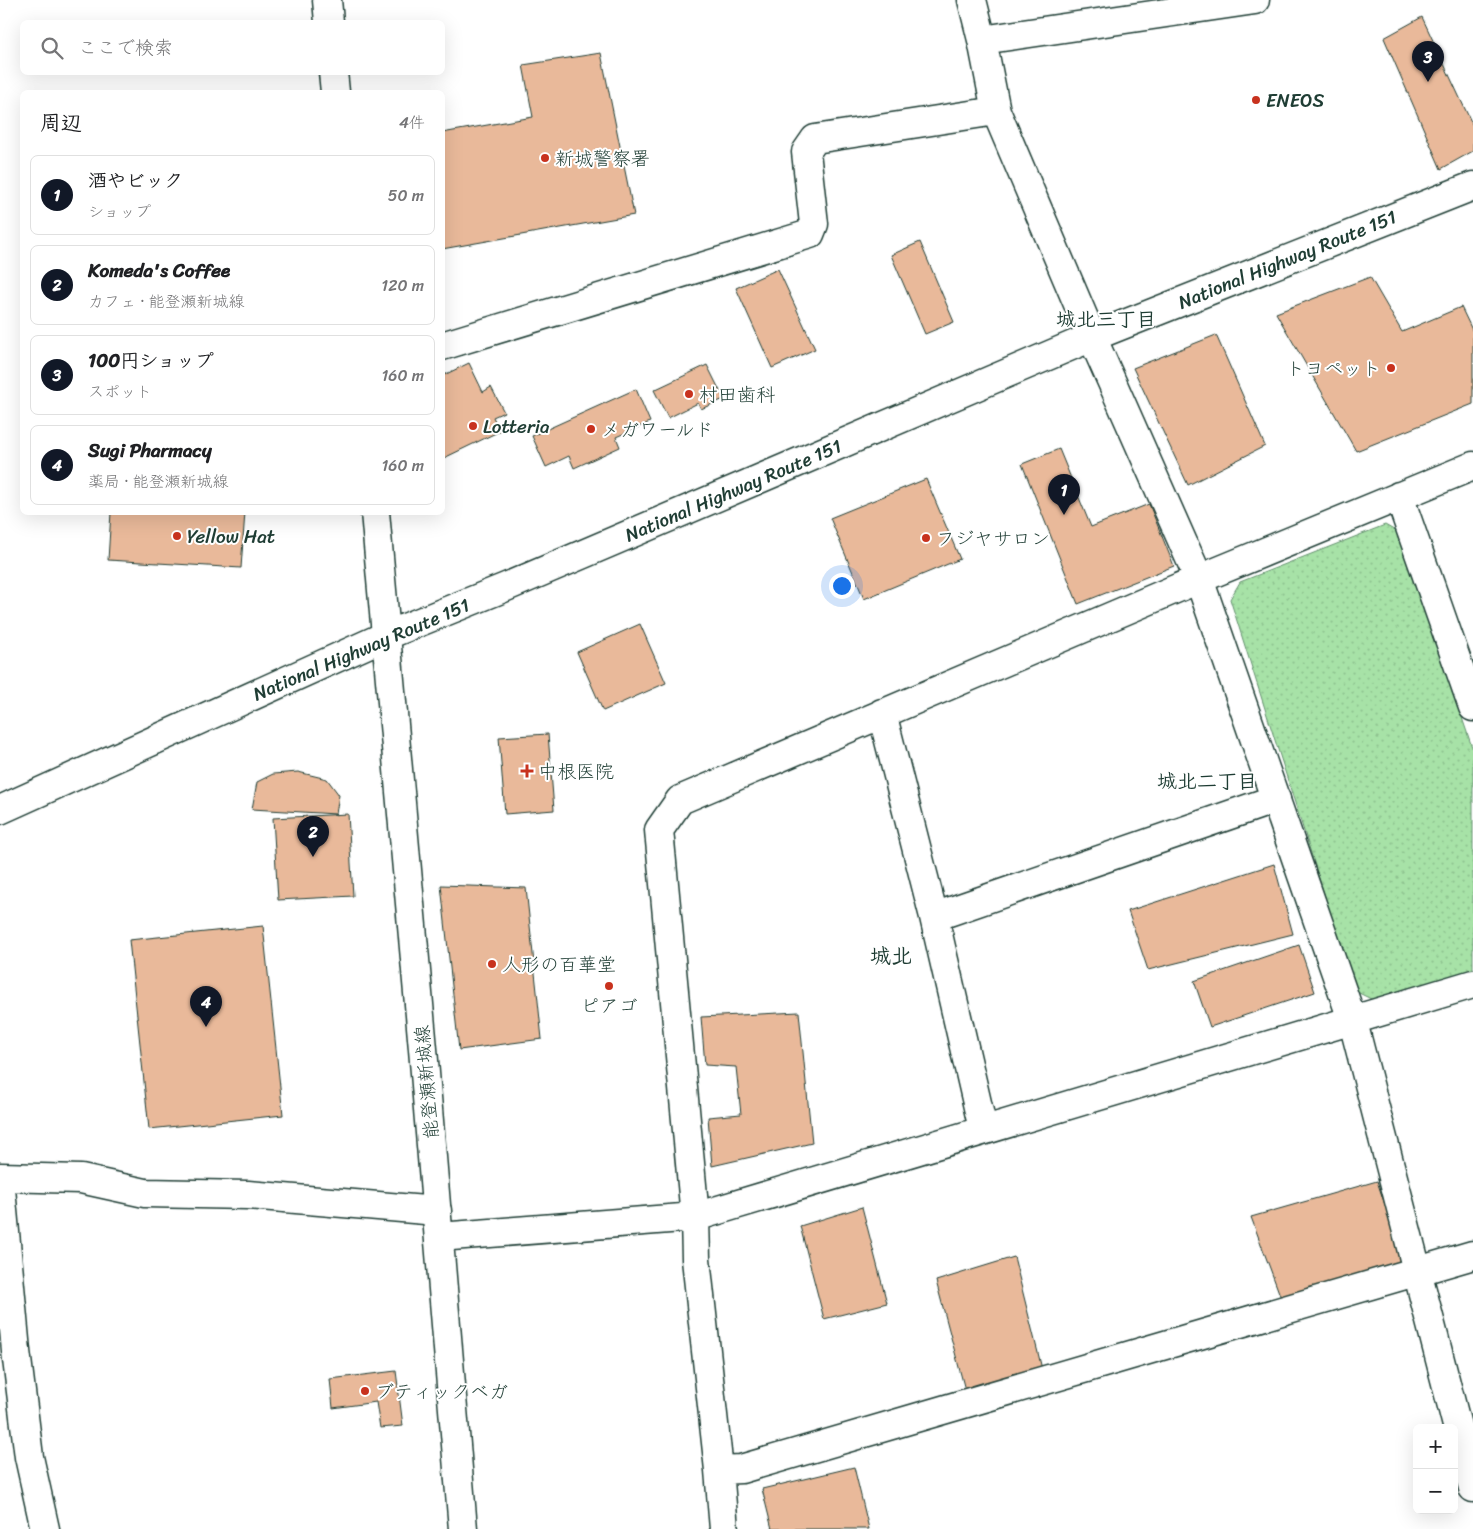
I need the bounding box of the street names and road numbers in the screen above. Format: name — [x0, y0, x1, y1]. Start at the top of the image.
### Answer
street label: National Highway Route 151 — [1173, 200, 1401, 318]
street label: National Highway Route 151 — [619, 430, 847, 551]
street label: National Highway Route 151 — [247, 589, 475, 710]
street label: 能登瀬新城線 — [405, 1024, 448, 1140]

